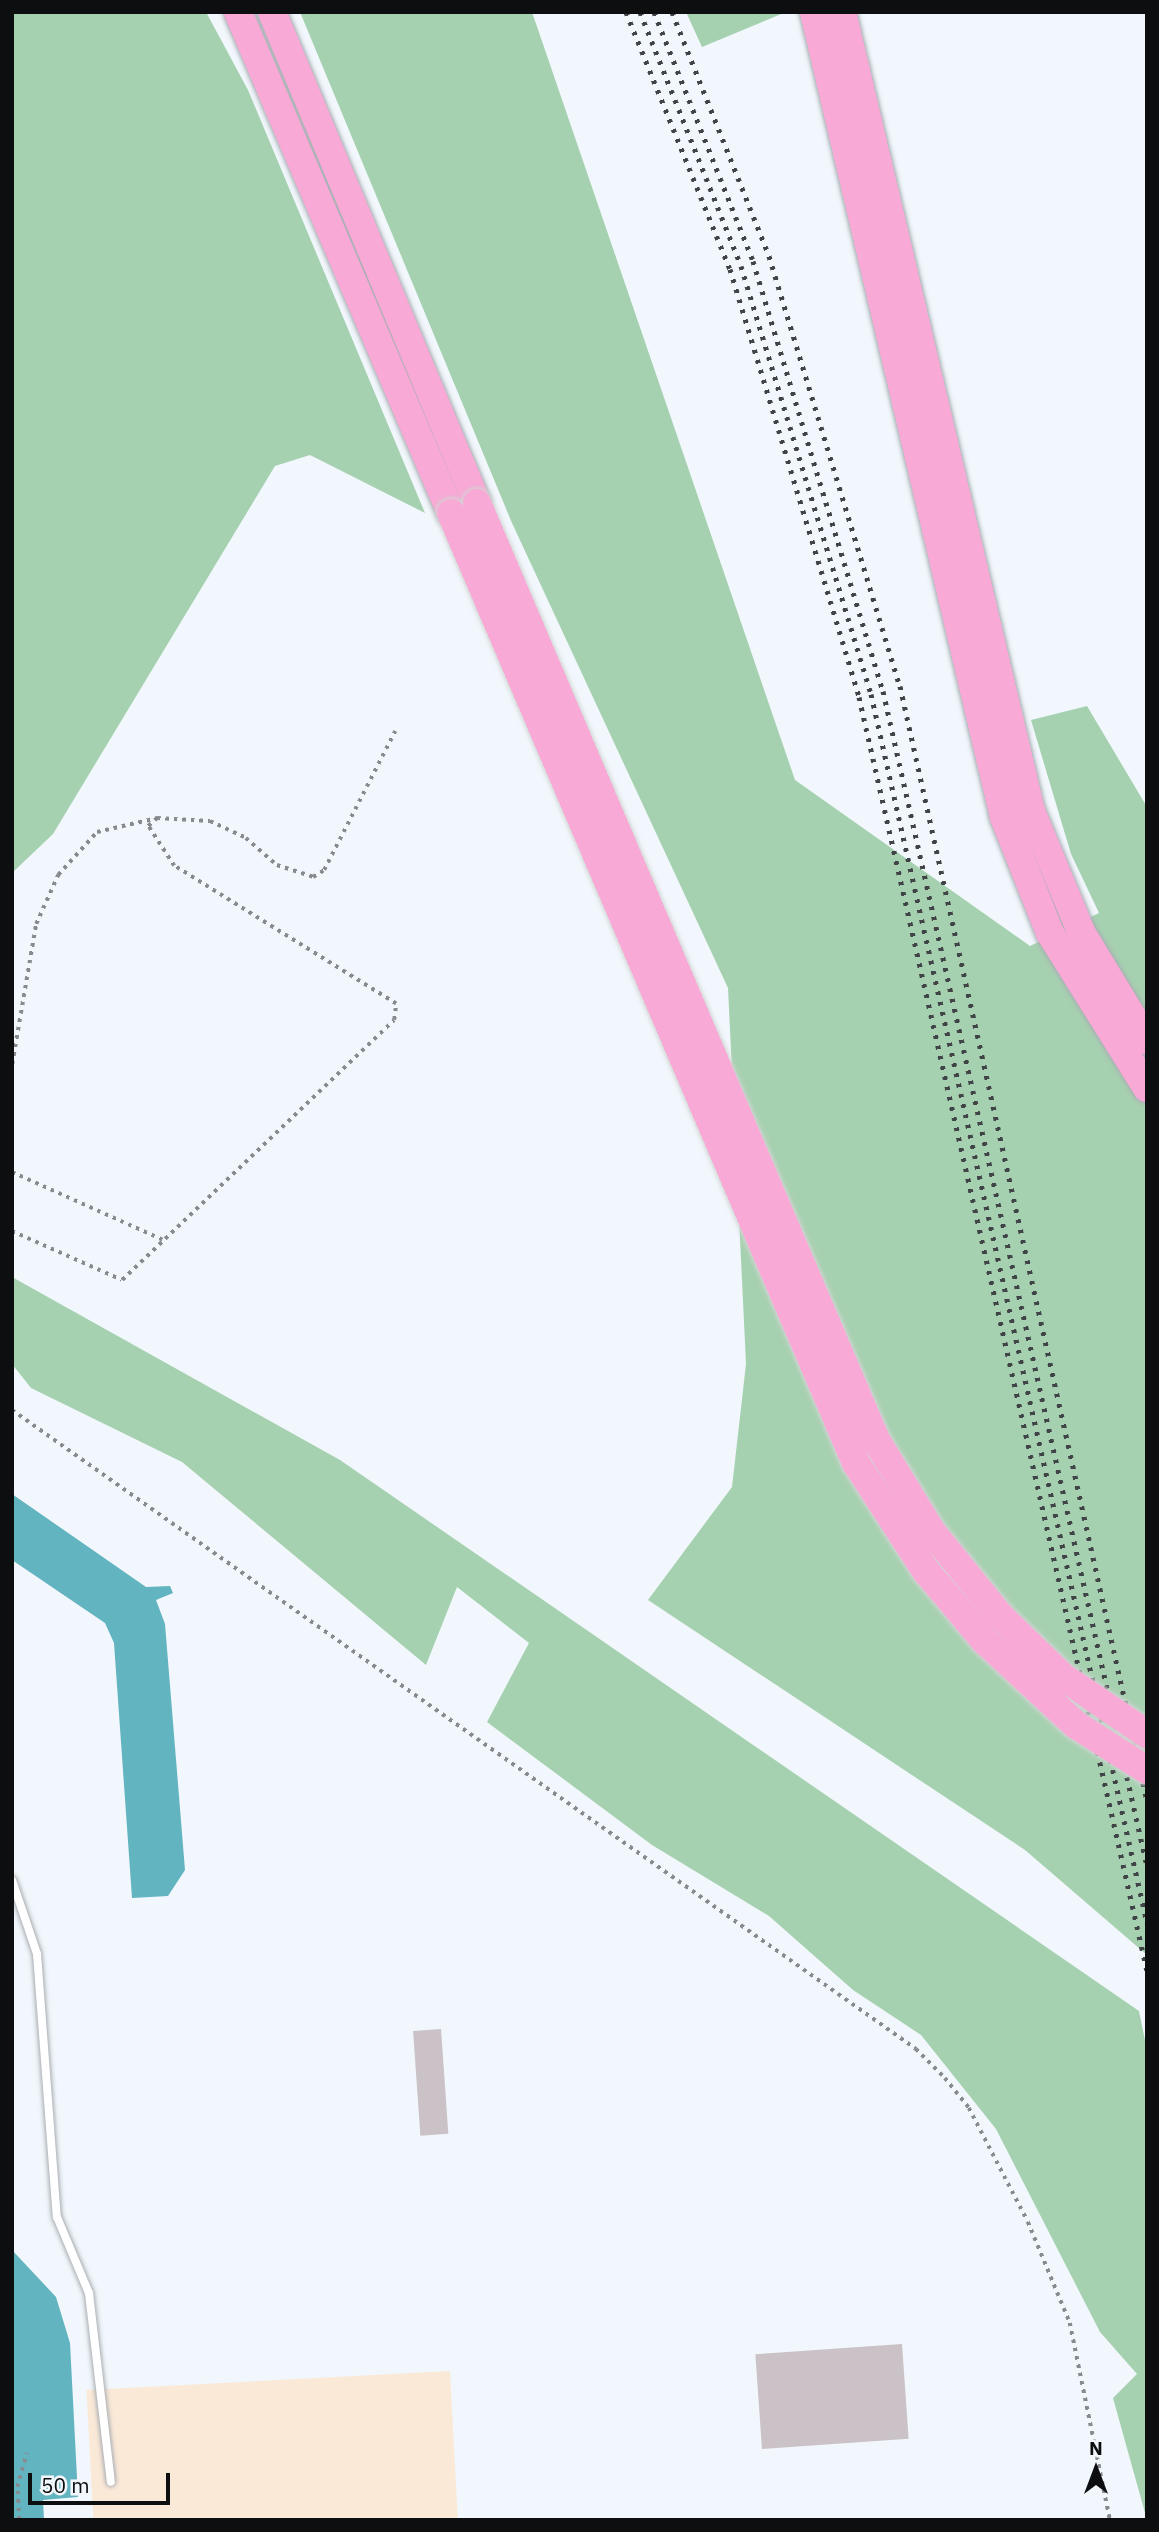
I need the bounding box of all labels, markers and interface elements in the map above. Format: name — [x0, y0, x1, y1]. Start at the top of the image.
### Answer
north arrow — [1061, 2434, 1131, 2504]
text: N — [1089, 2436, 1103, 2460]
scale bar — [32, 2458, 173, 2502]
text: 50 m — [41, 2471, 90, 2499]

